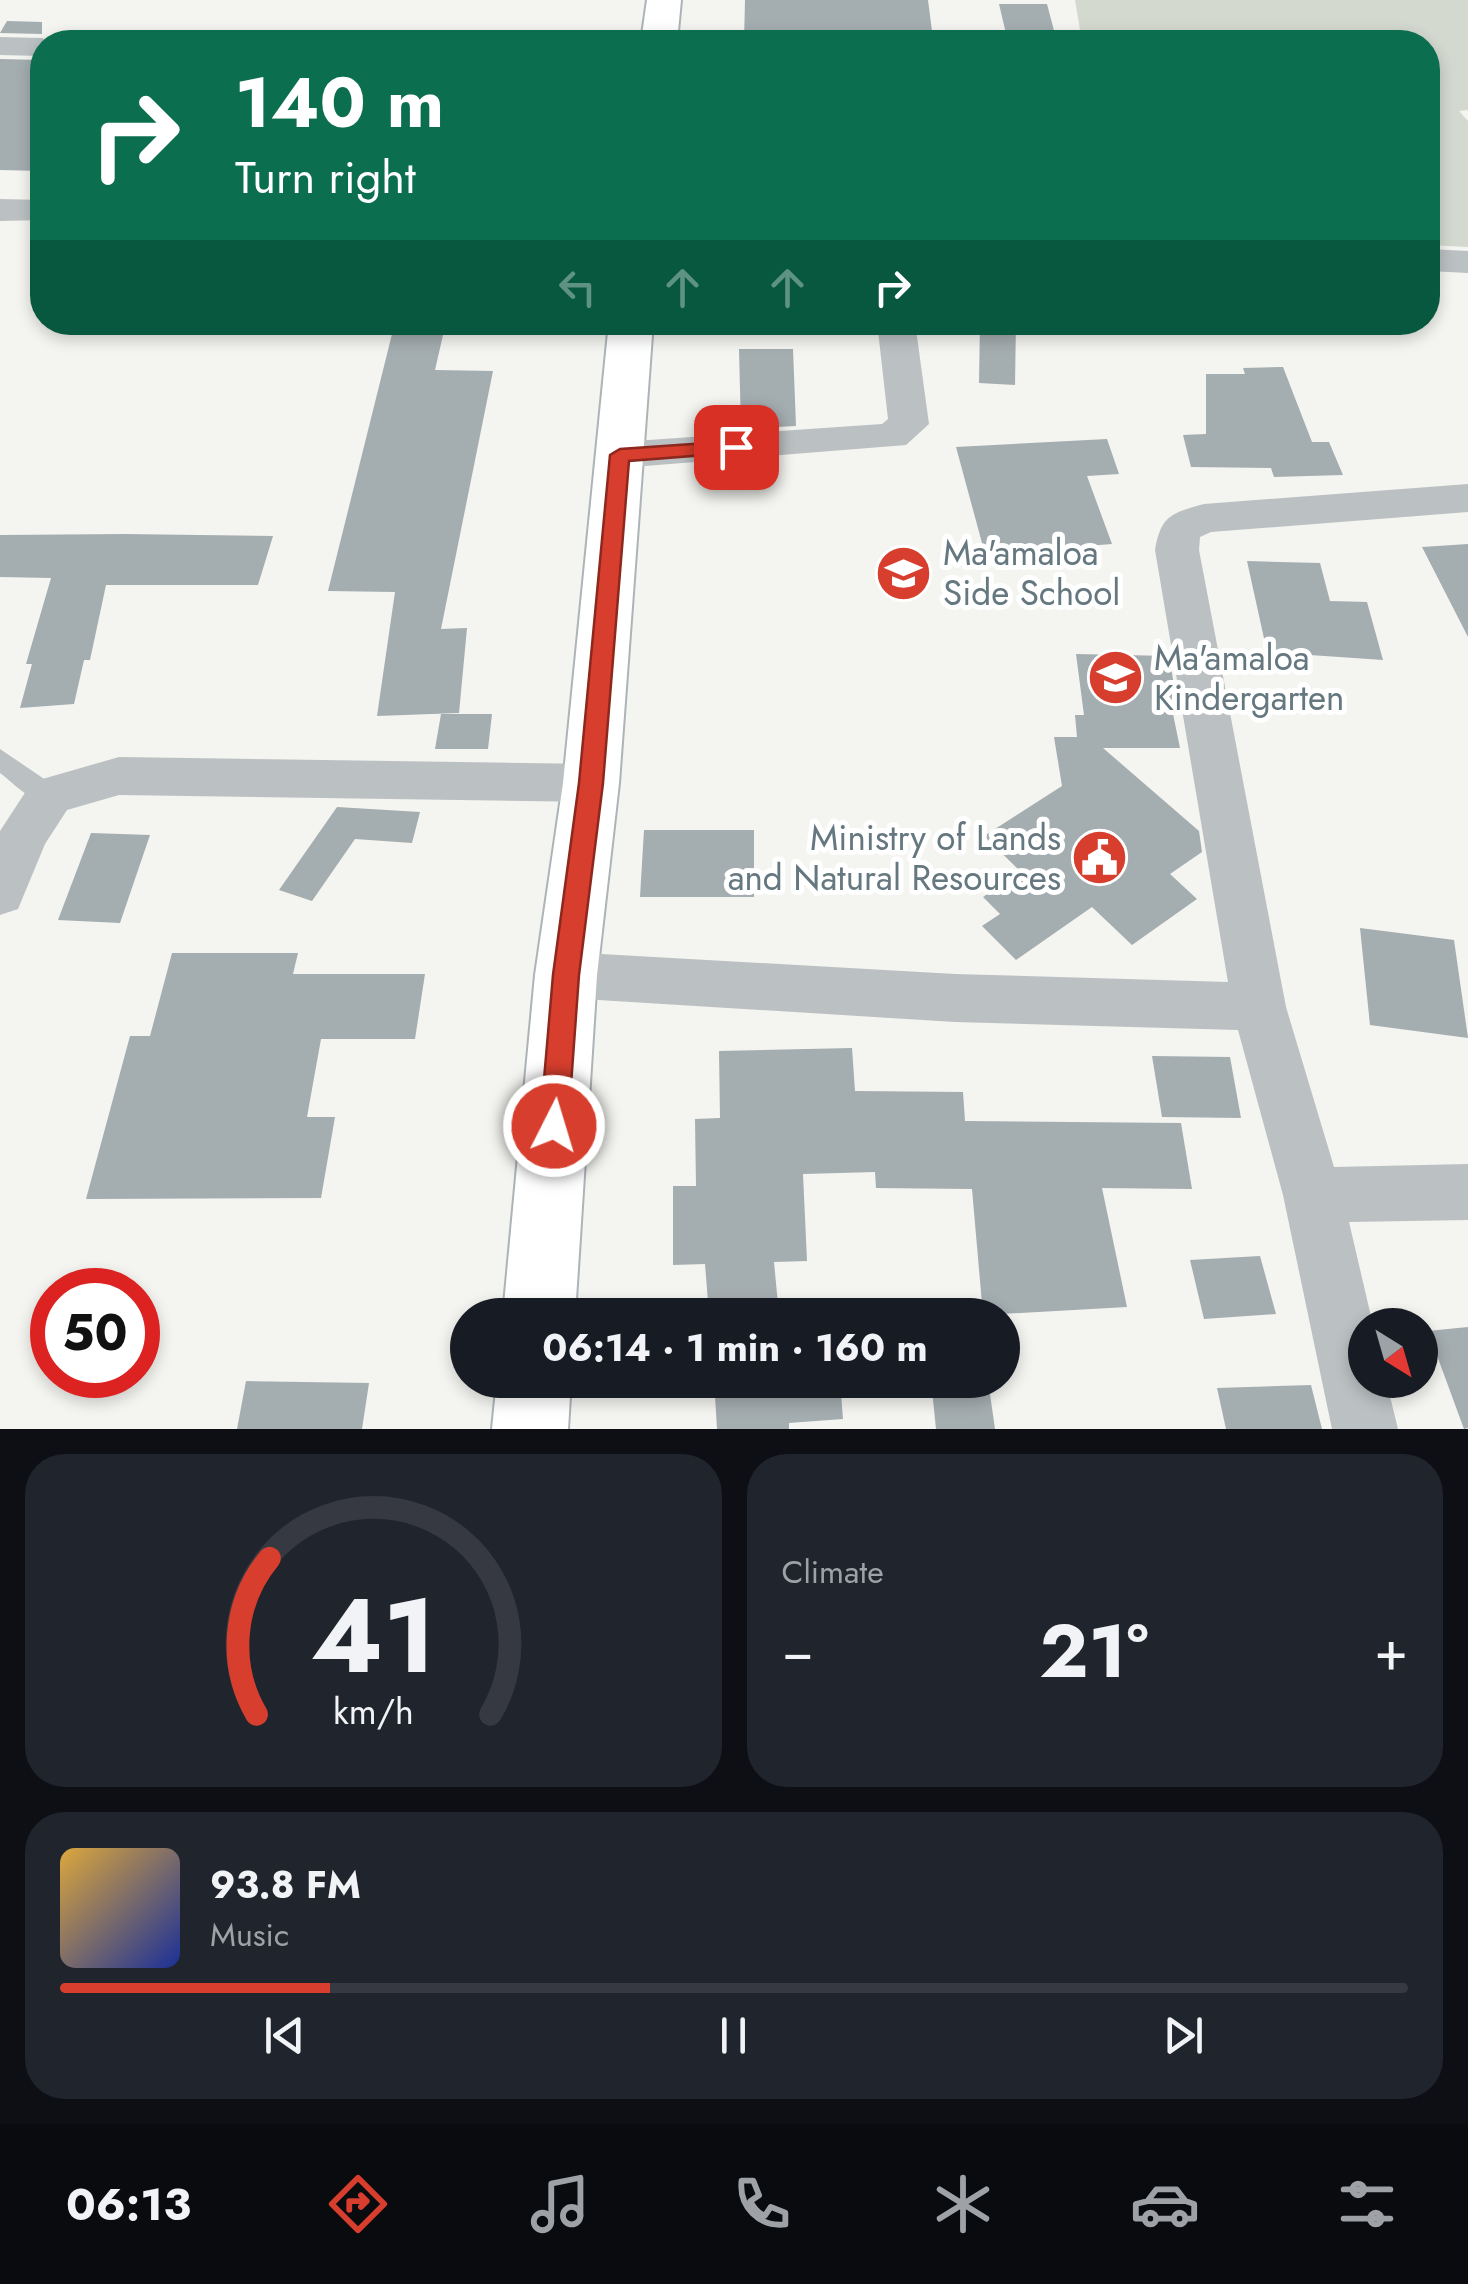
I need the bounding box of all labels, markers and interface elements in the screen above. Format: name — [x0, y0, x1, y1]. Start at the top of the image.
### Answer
text: 140 m — [235, 52, 444, 153]
icon: right — [70, 70, 200, 200]
text: Turn right — [235, 145, 416, 210]
icon: left — [550, 260, 605, 315]
icon: ahead — [655, 260, 710, 315]
icon: ahead — [760, 260, 815, 315]
icon: right — [865, 260, 920, 315]
pin — [694, 405, 779, 490]
icon: arrive — [709, 420, 764, 475]
place label: Ma'amaloa Side School — [943, 528, 1120, 618]
school or university icon: Ma'amaloa Side School — [874, 543, 934, 603]
place label: Ma'amaloa Kindergarten — [1154, 633, 1344, 723]
school or university icon: Ma'amaloa Kindergarten — [1085, 648, 1145, 708]
place label: Ministry of Lands and Natural Resources — [728, 813, 1061, 903]
public building icon: Ministry of Lands and Natural Resources — [1070, 828, 1130, 888]
position arrow — [502, 1074, 606, 1178]
speed limit sign: 50 — [30, 1268, 160, 1398]
north arrow — [1348, 1308, 1438, 1398]
map controls — [1348, 1308, 1438, 1398]
text: 06:14 · 1 min · 160 m — [542, 1320, 928, 1375]
text: Climate — [782, 1549, 884, 1595]
text: 41 — [310, 1561, 436, 1711]
text: 21° — [1039, 1597, 1149, 1705]
text: − — [782, 1611, 814, 1691]
text: + — [1374, 1611, 1408, 1691]
text: km/h — [333, 1686, 414, 1737]
text: 93.8 FM — [210, 1857, 361, 1912]
text: Music — [210, 1912, 289, 1958]
icon: previous — [257, 2008, 312, 2063]
icon: pause — [706, 2008, 761, 2063]
icon: next — [1156, 2008, 1211, 2063]
icon: directions — [323, 2169, 393, 2239]
icon: music — [525, 2169, 595, 2239]
icon: phone — [727, 2169, 797, 2239]
icon: climate — [928, 2169, 998, 2239]
icon: car — [1130, 2169, 1200, 2239]
icon: filters — [1332, 2169, 1402, 2239]
text: 06:13 — [66, 2172, 191, 2237]

